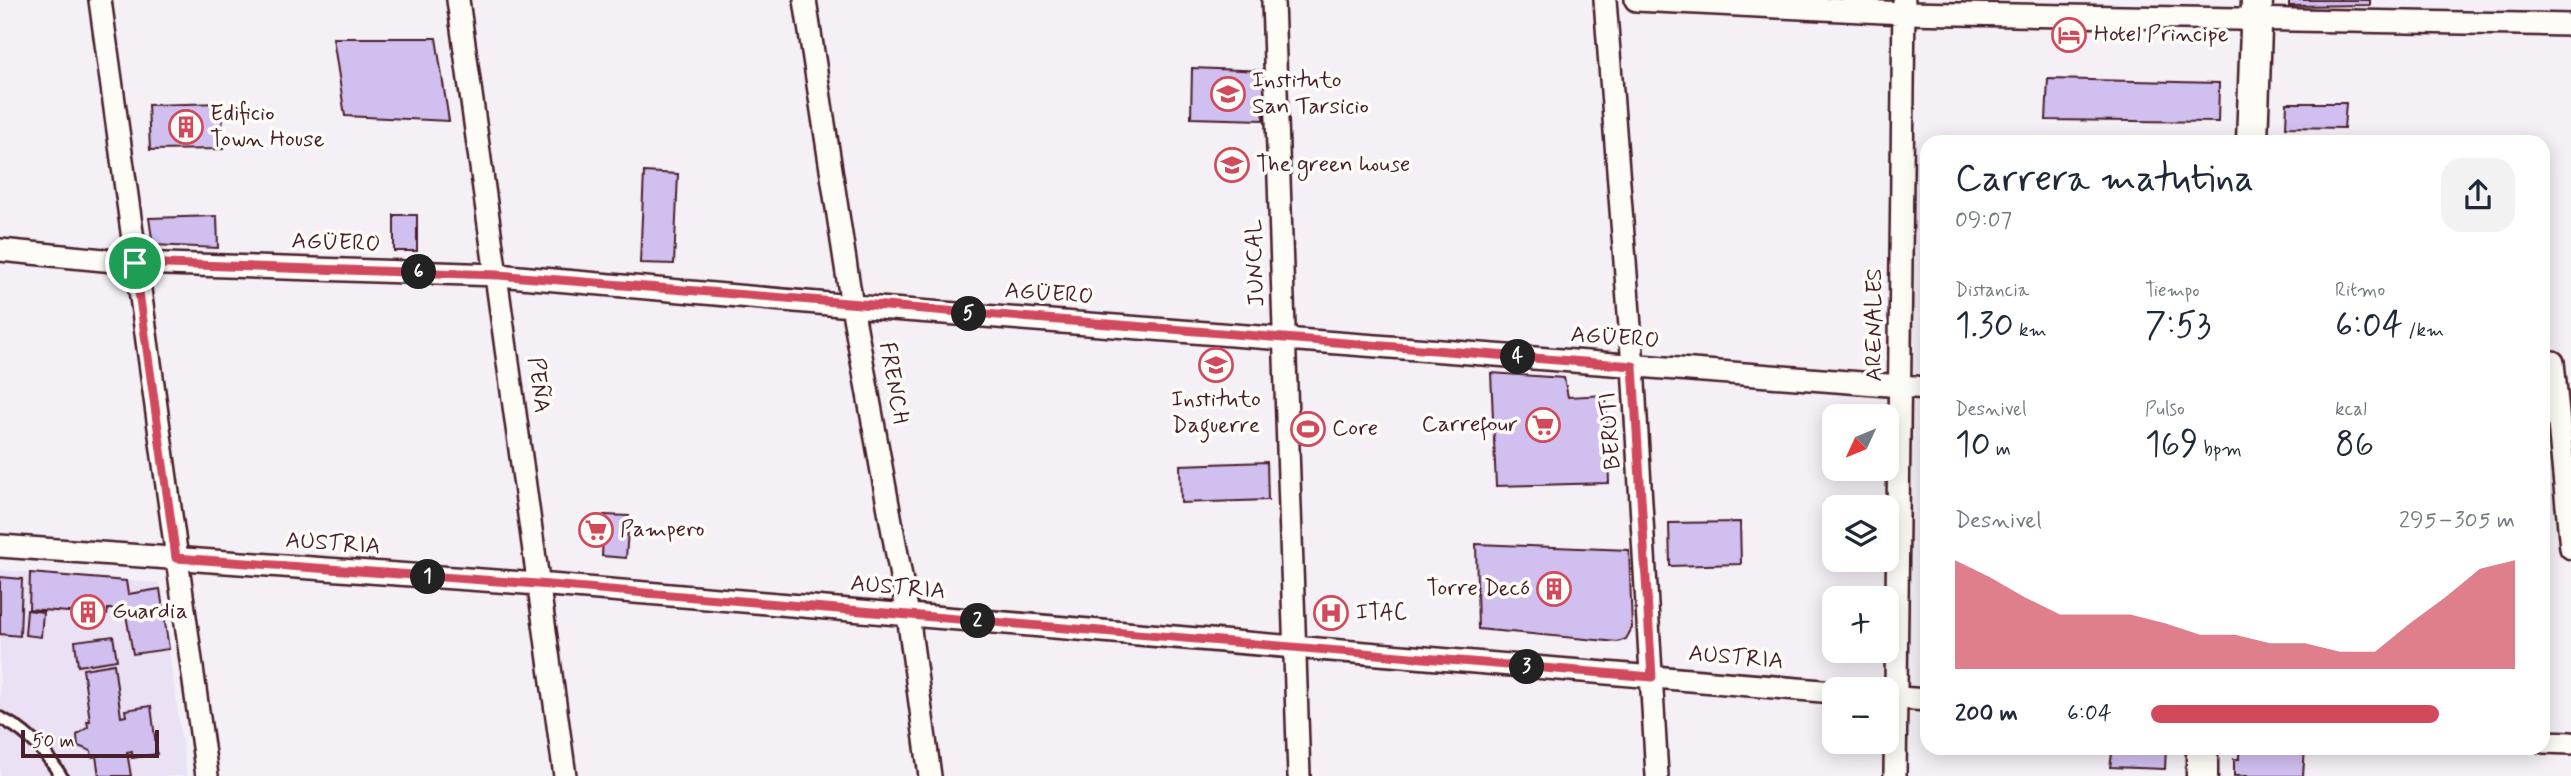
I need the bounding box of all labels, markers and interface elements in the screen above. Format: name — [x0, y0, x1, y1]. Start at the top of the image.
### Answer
hotel icon: Hotel Principe — [2050, 16, 2088, 54]
place label: Hotel Principe — [2094, 20, 2229, 50]
place label: Instituto San Tarsicio — [1252, 66, 1369, 122]
school or university icon: Instituto San Tarsicio — [1209, 75, 1247, 113]
place label: Edificio Town House — [210, 99, 325, 155]
building icon: Edificio Town House — [167, 108, 205, 146]
school or university icon: The green house — [1213, 146, 1251, 184]
place label: The green house — [1256, 150, 1410, 182]
text: Carrera matutina — [1955, 155, 2254, 204]
button: share — [2441, 158, 2515, 232]
text: 09:07 — [1955, 206, 2012, 236]
street label: JUNCAL — [1239, 219, 1273, 307]
street label: AGÜERO — [291, 226, 381, 260]
pin — [105, 233, 165, 293]
icon: arrive — [116, 244, 154, 282]
pin: 6 — [402, 254, 436, 290]
text: 6 — [414, 259, 423, 284]
street label: ARENALES — [1860, 268, 1890, 382]
street label: AGÜERO — [1004, 276, 1094, 312]
text: Distancia — [1955, 278, 2029, 303]
text: Tiempo — [2145, 278, 2200, 303]
text: Ritmo — [2335, 278, 2385, 303]
pin: 5 — [951, 296, 986, 332]
text: 5 — [963, 301, 974, 326]
text: 1.30 — [1955, 303, 2014, 349]
text: 7:53 — [2145, 303, 2211, 349]
text: 6:04 — [2335, 303, 2403, 349]
text: km — [2014, 318, 2047, 343]
text: /km — [2403, 318, 2444, 343]
street label: AGÜERO — [1570, 320, 1660, 356]
street label: FRENCH — [871, 340, 915, 426]
pin: 4 — [1500, 340, 1536, 374]
text: 4 — [1512, 344, 1523, 369]
school or university icon: Instituto Daguerre — [1197, 346, 1235, 384]
street label: PEÑA — [520, 355, 556, 415]
place label: Instituto Daguerre — [1171, 385, 1261, 443]
street label: BERUTI — [1593, 391, 1629, 471]
text: Desnivel — [1955, 397, 2027, 422]
text: Pulso — [2145, 397, 2185, 422]
text: kcal — [2335, 397, 2367, 422]
north arrow — [1822, 404, 1899, 481]
map controls — [1822, 404, 1899, 754]
supermarket icon: Carrefour — [1524, 406, 1562, 444]
sports icon: Core — [1289, 410, 1327, 448]
place label: Carrefour — [1422, 410, 1518, 441]
place label: Core — [1332, 414, 1378, 444]
text: 10 — [1955, 422, 1991, 468]
text: 169 — [2145, 422, 2198, 468]
text: 86 — [2335, 422, 2374, 468]
text: m — [1991, 437, 2011, 462]
text: bpm — [2198, 437, 2242, 462]
button: layers — [1822, 495, 1899, 572]
text: Desnivel — [1955, 506, 2042, 536]
text: 295–305 m — [2399, 506, 2515, 536]
supermarket icon: Pampero — [577, 511, 615, 549]
place label: Pampero — [620, 515, 705, 545]
street label: AUSTRIA — [284, 526, 382, 562]
pin: 1 — [410, 560, 446, 594]
text: 1 — [423, 564, 432, 589]
street label: AUSTRIA — [849, 569, 947, 607]
building icon: Torre Decó — [1535, 570, 1573, 608]
place label: Torre Decó — [1426, 574, 1530, 604]
button: + — [1822, 586, 1899, 663]
building icon: Guardia — [69, 593, 107, 631]
hospital icon: ITAC — [1312, 594, 1350, 632]
place label: Guardia — [112, 597, 188, 627]
place label: ITAC — [1356, 598, 1407, 628]
pin: 2 — [960, 604, 996, 638]
text: 2 — [973, 608, 982, 633]
street label: AUSTRIA — [1687, 639, 1785, 677]
pin: 3 — [1510, 650, 1544, 684]
text: 3 — [1522, 654, 1531, 679]
button: − — [1822, 677, 1899, 754]
text: 200 m — [1955, 699, 2018, 729]
text: 6:04 — [2067, 699, 2112, 729]
scale bar — [21, 727, 159, 759]
text: 50 m — [32, 729, 75, 754]

